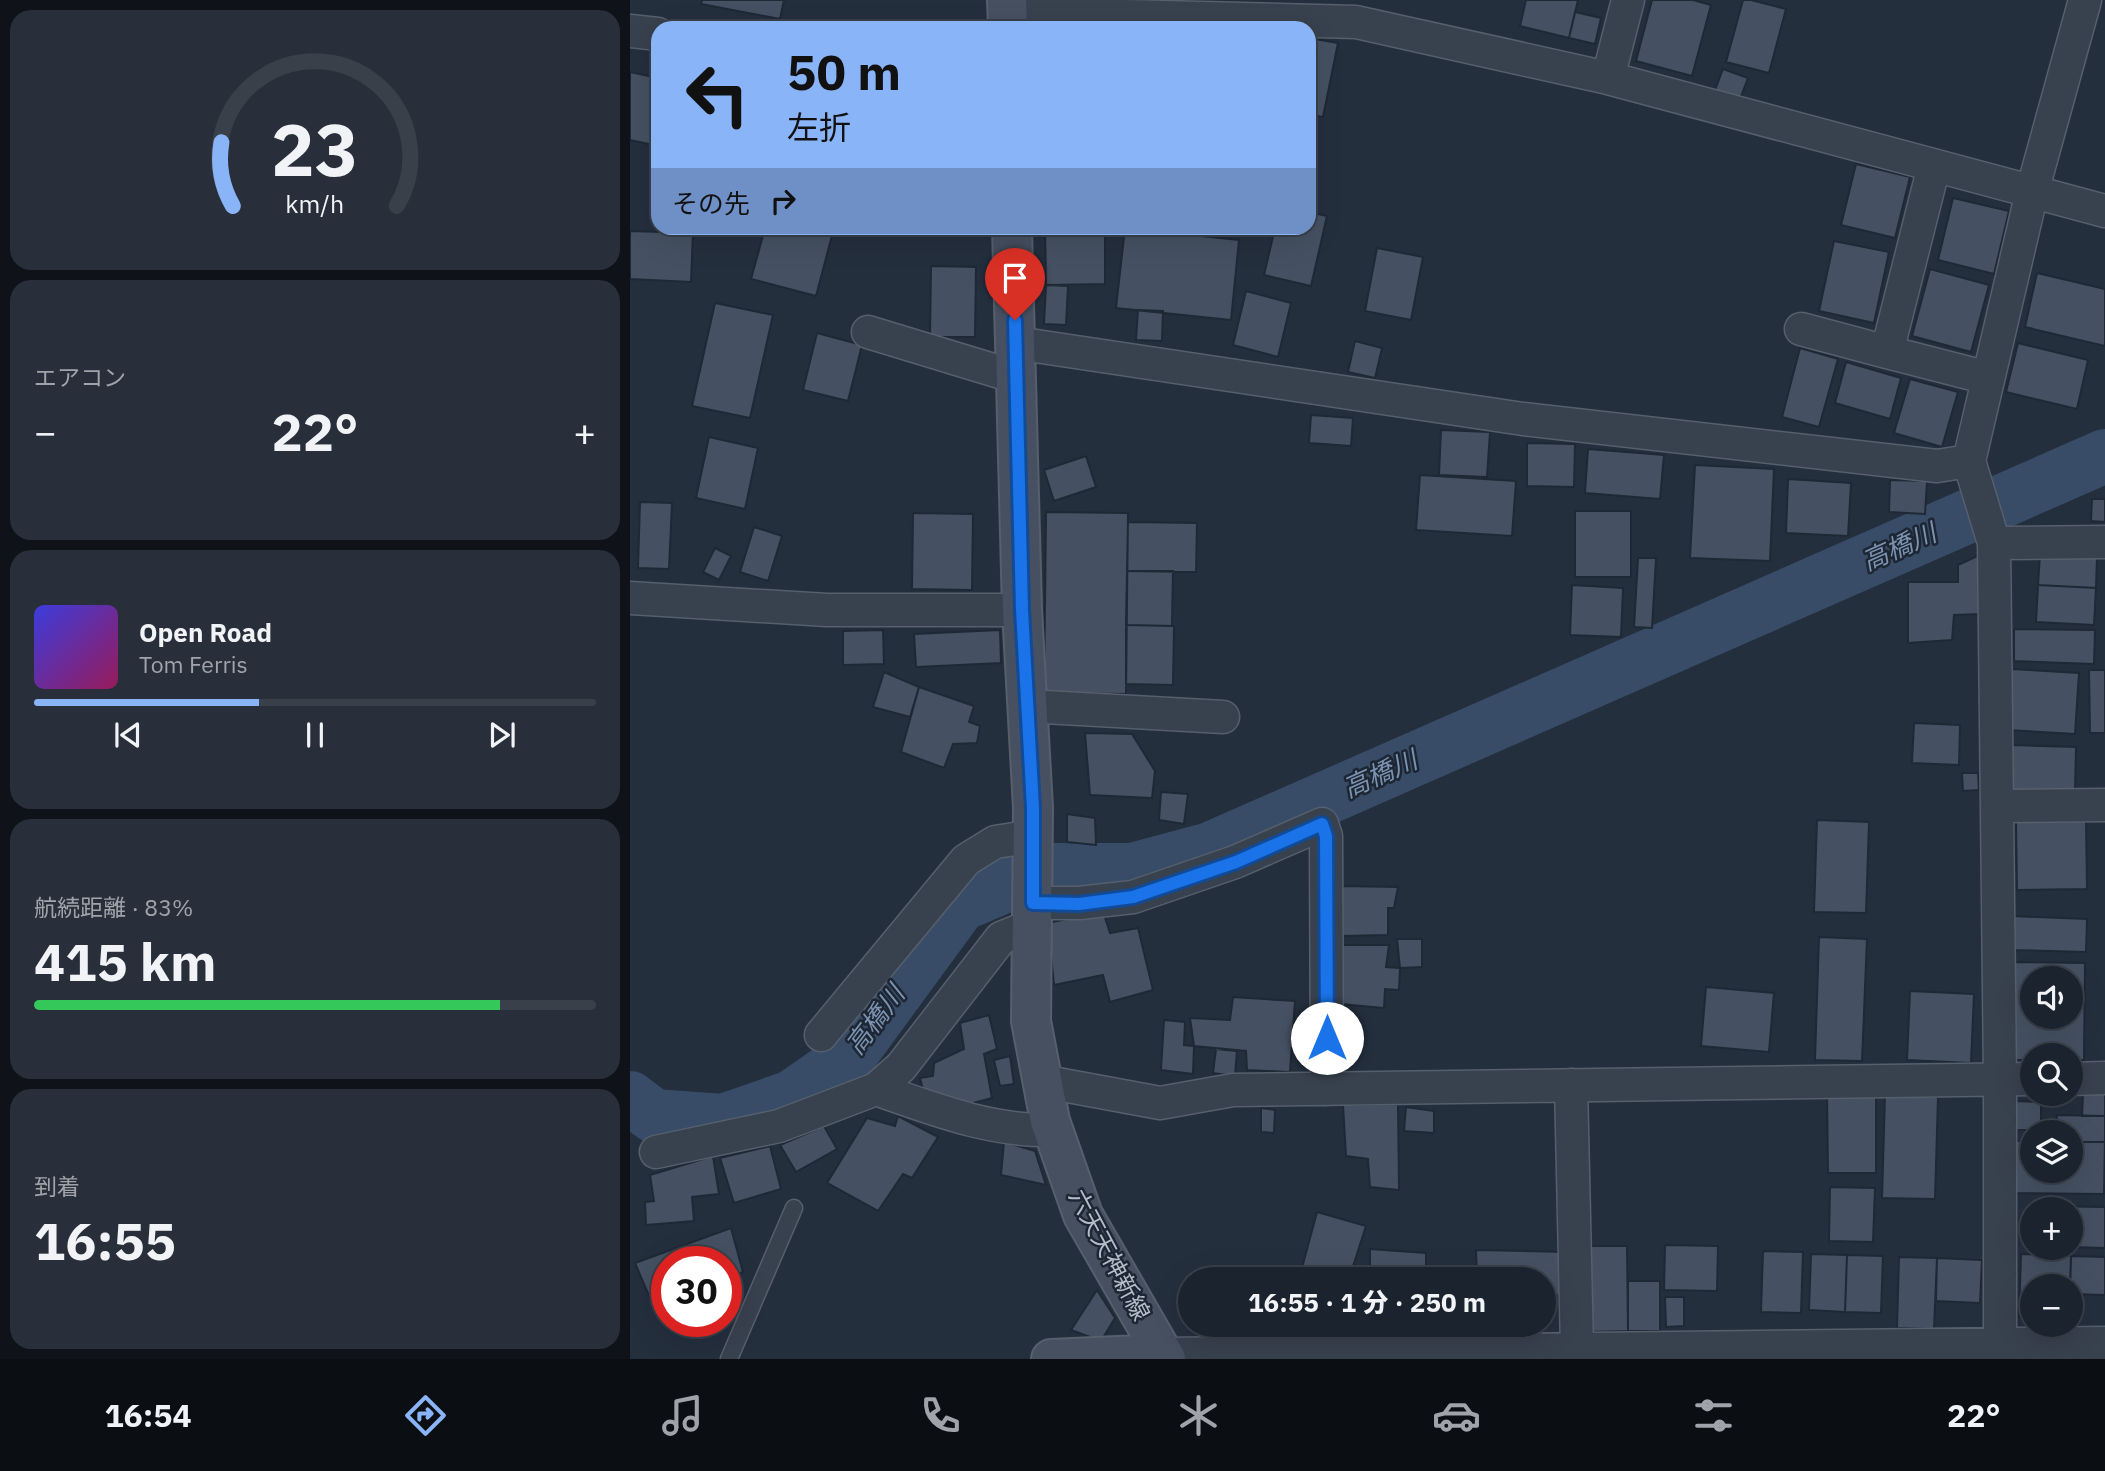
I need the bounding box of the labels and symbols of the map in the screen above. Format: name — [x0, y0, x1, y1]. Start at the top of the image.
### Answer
pin — [985, 248, 1045, 320]
water label: 高橋川 — [1856, 513, 1944, 577]
water label: 高橋川 — [1337, 740, 1425, 804]
water label: 高橋川 — [837, 976, 913, 1061]
position arrow — [1290, 1001, 1364, 1075]
street label: 六天天神新線 — [1062, 1183, 1158, 1326]
speed limit sign: 30 — [651, 1246, 742, 1337]

